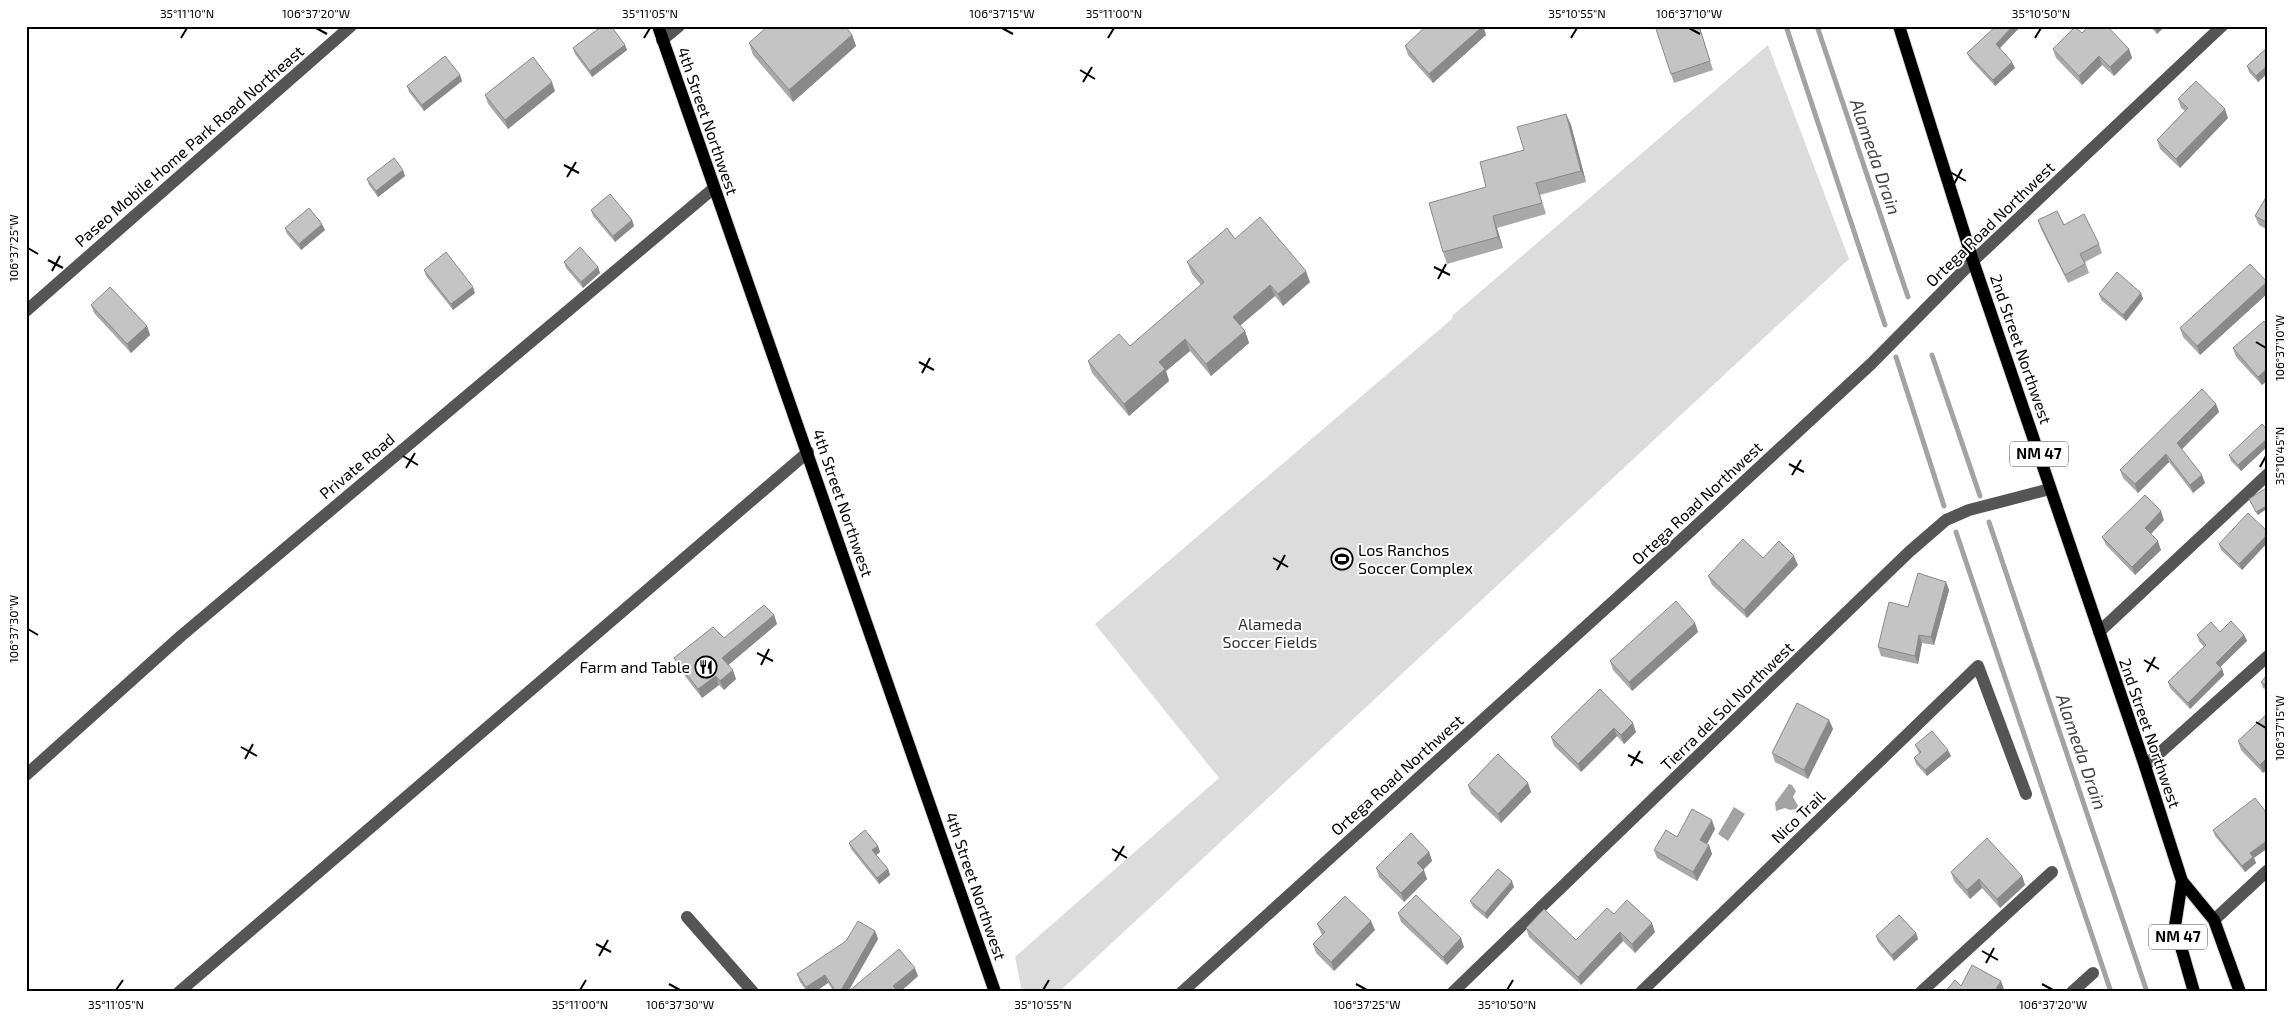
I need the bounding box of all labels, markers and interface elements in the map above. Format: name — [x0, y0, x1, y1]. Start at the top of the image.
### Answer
text: 35°11'10"N — [160, 6, 214, 20]
text: 106°37'20"W — [282, 6, 350, 20]
text: 35°11'05"N — [622, 6, 678, 20]
text: 106°37'15"W — [969, 6, 1035, 20]
text: 35°11'00"N — [1086, 6, 1142, 20]
text: 35°10'55"N — [1548, 6, 1606, 20]
text: 106°37'10"W — [1656, 6, 1722, 20]
text: 35°10'50"N — [2012, 6, 2070, 20]
street label: Paseo Mobile Home Park Road Northeast — [70, 41, 307, 250]
street label: 4th Street Northwest — [674, 44, 743, 197]
water label: Alameda Drain — [1846, 95, 1906, 217]
street label: Ortega Road Northwest — [1921, 157, 2058, 290]
text: 106°37'25"W — [6, 214, 20, 282]
street label: 2nd Street Northwest — [1987, 271, 2056, 426]
text: 106°37'10"W — [2272, 315, 2286, 381]
street label: 4th Street Northwest — [809, 426, 878, 579]
text: 35°10'45"N — [2272, 427, 2286, 485]
street label: Private Road — [315, 429, 398, 503]
street label: Ortega Road Northwest — [1627, 437, 1766, 568]
road number: NM 47 — [2010, 442, 2068, 466]
place label: Los Ranchos Soccer Complex — [1358, 540, 1474, 577]
sports icon: Los Ranchos Soccer Complex — [1330, 547, 1354, 571]
text: 106°37'30"W — [6, 595, 20, 663]
park label: Alameda Soccer Fields — [1223, 614, 1317, 651]
street label: Tierra del Sol Northwest — [1656, 637, 1797, 774]
restaurant icon: Farm and Table — [694, 655, 718, 679]
street label: 2nd Street Northwest — [2116, 655, 2185, 810]
place label: Farm and Table — [579, 657, 690, 676]
water label: Alameda Drain — [2052, 690, 2112, 812]
text: 106°37'15"W — [2272, 695, 2286, 761]
street label: Ortega Road Northwest — [1327, 710, 1467, 839]
street label: Nico Trail — [1767, 786, 1829, 847]
street label: 4th Street Northwest — [942, 809, 1011, 962]
road number: NM 47 — [2149, 924, 2207, 950]
text: 35°11'05"N — [88, 997, 144, 1011]
text: 35°11'00"N — [552, 997, 608, 1011]
text: 106°37'30"W — [646, 997, 714, 1011]
text: 35°10'55"N — [1014, 997, 1072, 1011]
text: 106°37'25"W — [1333, 997, 1401, 1011]
text: 35°10'50"N — [1478, 997, 1536, 1011]
text: 106°37'20"W — [2019, 997, 2087, 1011]

